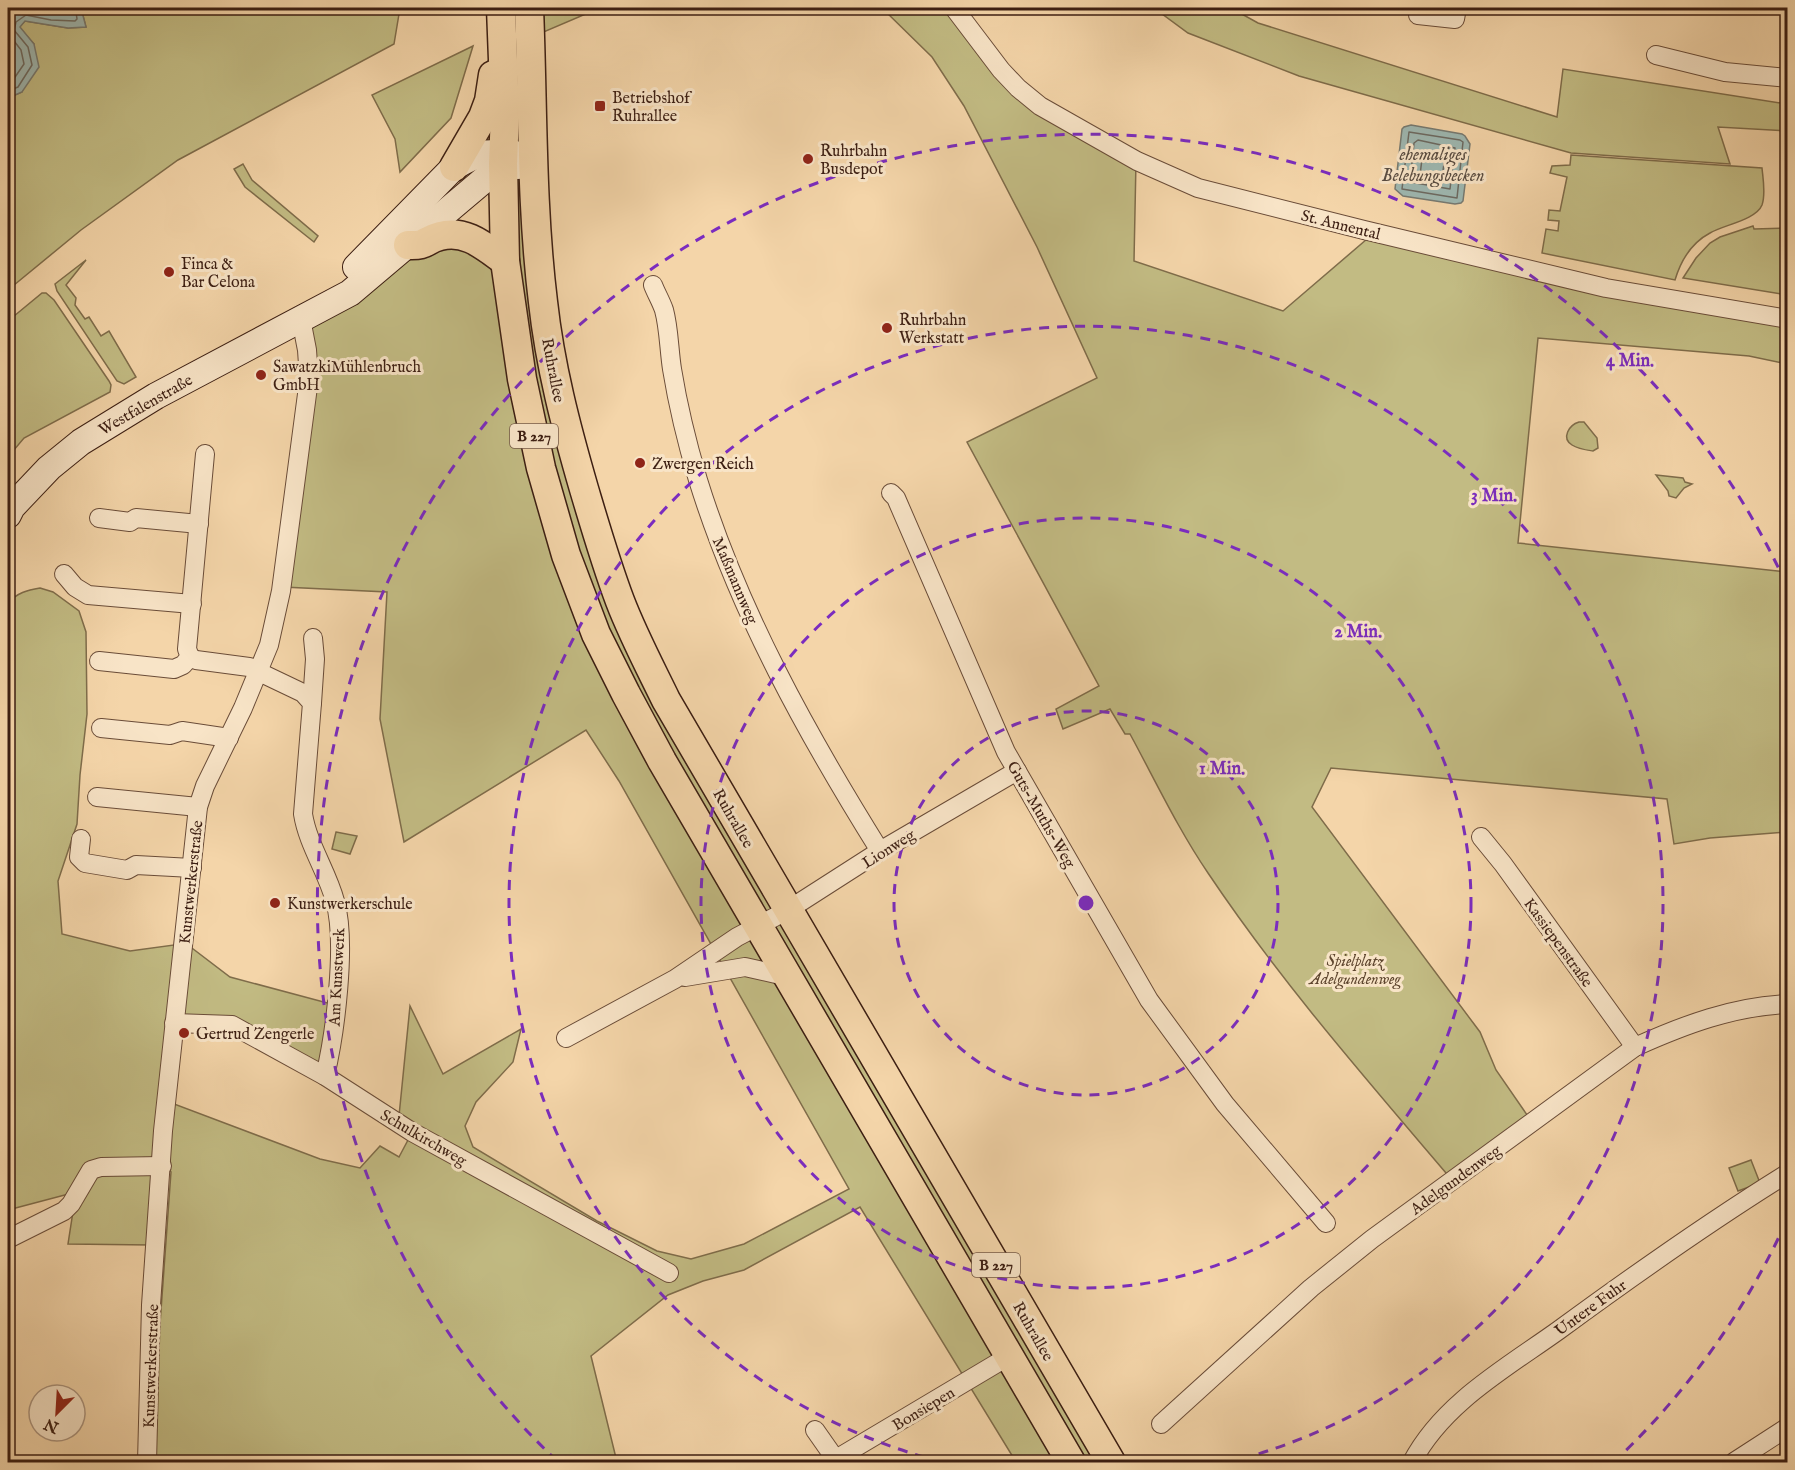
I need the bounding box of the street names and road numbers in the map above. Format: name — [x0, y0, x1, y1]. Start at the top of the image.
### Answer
street label: St. Annental — [1299, 206, 1383, 246]
street label: Ruhrallee — [536, 337, 568, 404]
street label: Westfalenstraße — [95, 371, 197, 441]
road number: B 227 — [510, 424, 558, 448]
street label: Maßmannweg — [707, 534, 762, 628]
street label: Guts-Muths-Weg — [1002, 758, 1079, 872]
street label: Ruhrallee — [707, 786, 757, 852]
street label: Kunstwerkerstraße — [176, 819, 208, 945]
street label: Lionweg — [859, 825, 920, 874]
street label: Kassiepenstraße — [1518, 895, 1596, 992]
street label: Am Kunstwerk — [325, 927, 351, 1028]
street label: Schulkirchweg — [376, 1106, 470, 1172]
street label: Adelgundenweg — [1406, 1141, 1506, 1221]
road number: B 227 — [972, 1253, 1020, 1277]
street label: Untere Fuhr — [1551, 1276, 1631, 1341]
street label: Ruhrallee — [1007, 1299, 1057, 1365]
street label: Kunstwerkerstraße — [140, 1304, 164, 1428]
street label: Bonsiepen — [889, 1383, 959, 1436]

